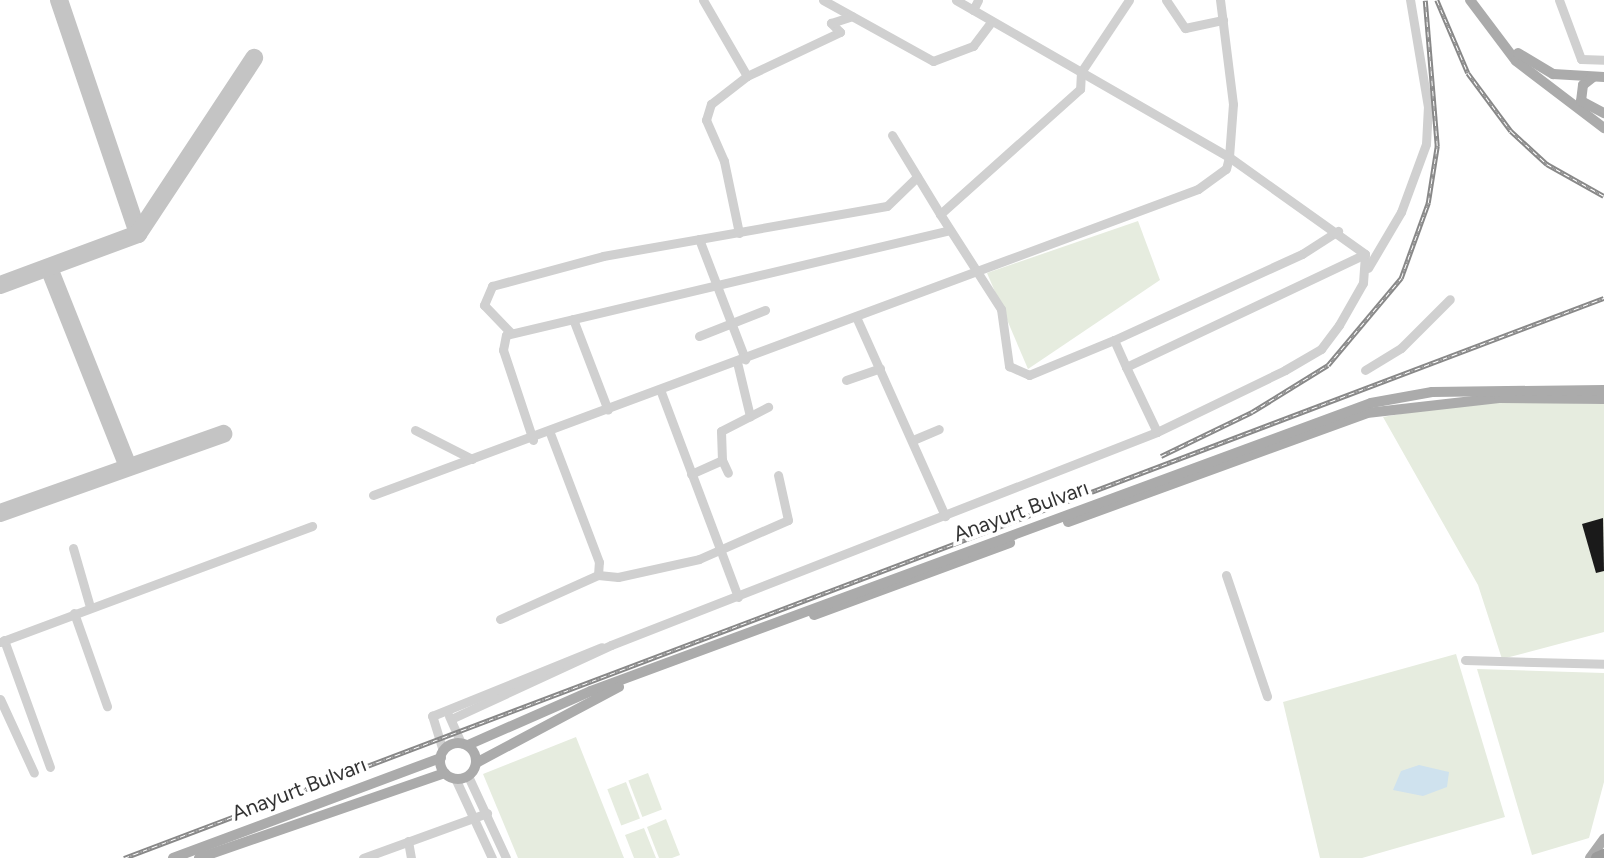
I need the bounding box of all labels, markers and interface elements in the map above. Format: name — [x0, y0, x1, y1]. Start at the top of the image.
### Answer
street label: Anayurt Bulvarı — [950, 475, 1092, 547]
street label: Anayurt Bulvarı — [228, 752, 370, 826]

